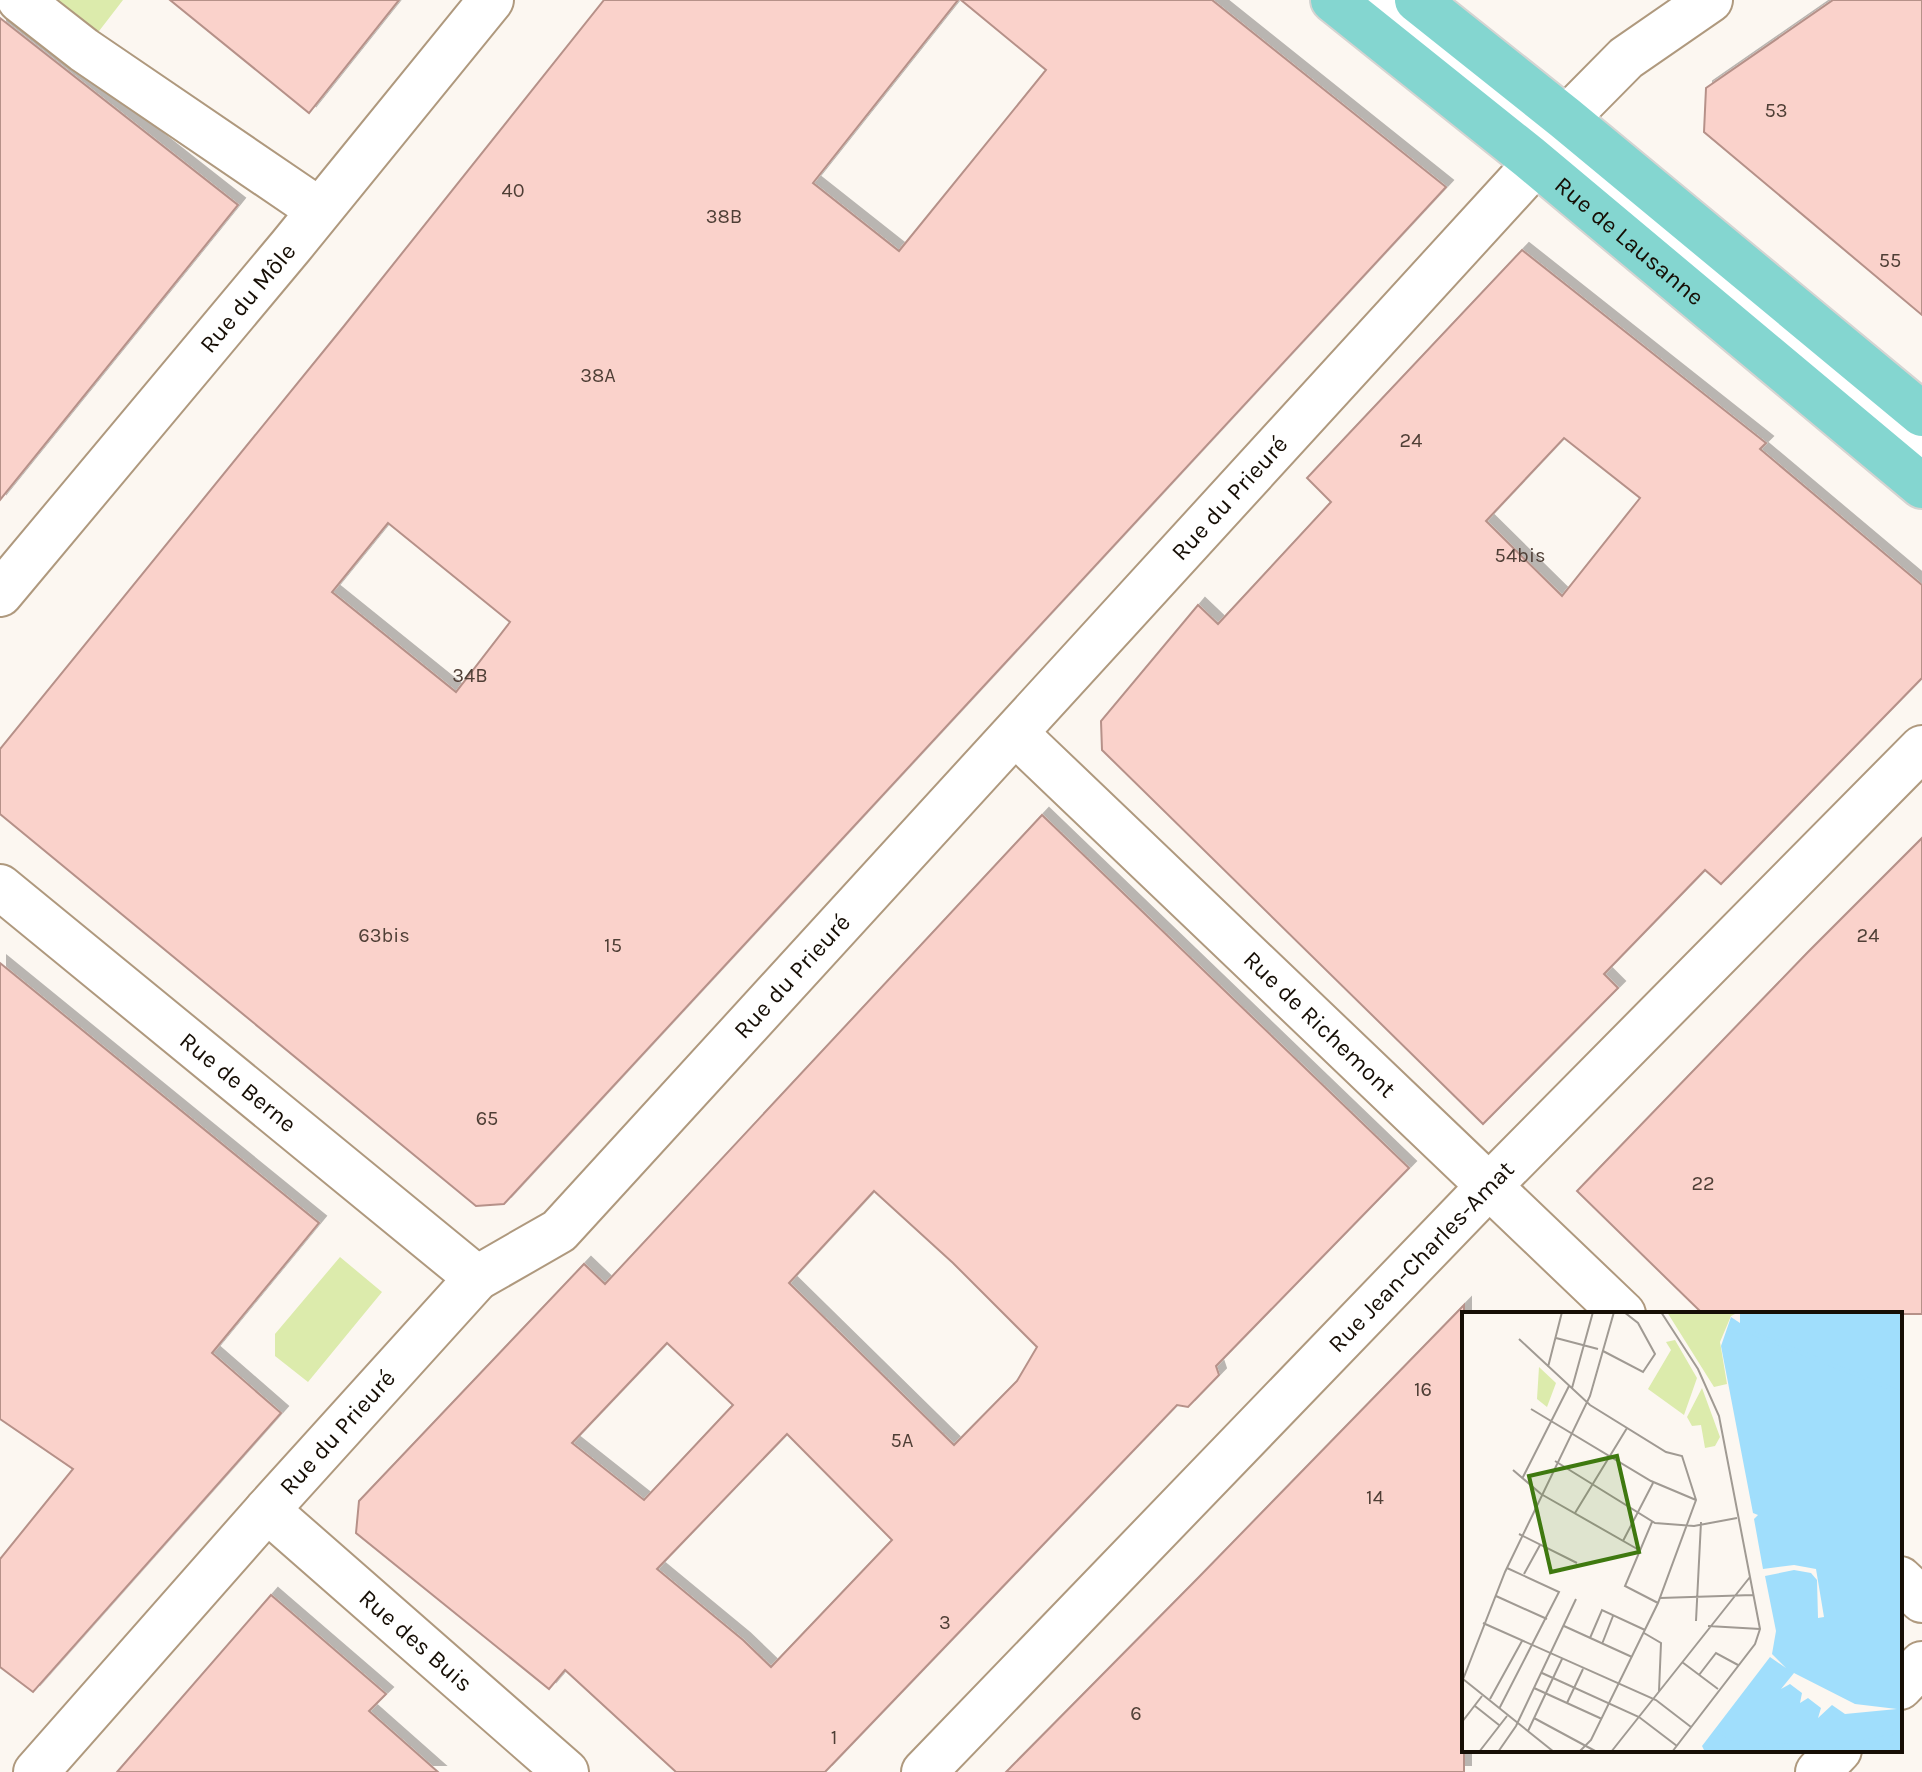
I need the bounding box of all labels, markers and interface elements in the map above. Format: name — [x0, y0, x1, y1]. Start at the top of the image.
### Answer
house number: 53 — [1764, 99, 1788, 122]
street label: Rue de Lausanne — [1549, 171, 1710, 311]
house number: 40 — [501, 179, 525, 202]
house number: 38B — [706, 205, 742, 228]
street label: Rue du Môle — [194, 237, 301, 358]
house number: 55 — [1879, 249, 1901, 272]
house number: 38A — [580, 364, 616, 387]
house number: 24 — [1400, 429, 1422, 452]
street label: Rue du Prieuré — [1166, 430, 1293, 566]
house number: 54bis — [1495, 544, 1545, 567]
house number: 34B — [452, 664, 488, 687]
street label: Rue du Prieuré — [728, 908, 856, 1044]
house number: 63bis — [358, 924, 410, 947]
house number: 24 — [1857, 924, 1879, 947]
house number: 15 — [604, 934, 622, 957]
street label: Rue de Richemont — [1238, 945, 1402, 1103]
street label: Rue de Berne — [174, 1026, 302, 1138]
house number: 65 — [476, 1107, 498, 1130]
street label: Rue Jean-Charles-Amat — [1322, 1155, 1520, 1358]
house number: 22 — [1691, 1172, 1715, 1195]
inset map — [1462, 1312, 1902, 1752]
street label: Rue du Prieuré — [274, 1364, 401, 1501]
house number: 16 — [1414, 1378, 1432, 1401]
house number: 5A — [891, 1429, 913, 1452]
house number: 14 — [1366, 1486, 1384, 1509]
street label: Rue des Buis — [354, 1583, 478, 1698]
house number: 3 — [939, 1611, 951, 1634]
house number: 6 — [1130, 1702, 1142, 1725]
house number: 1 — [831, 1726, 837, 1749]

